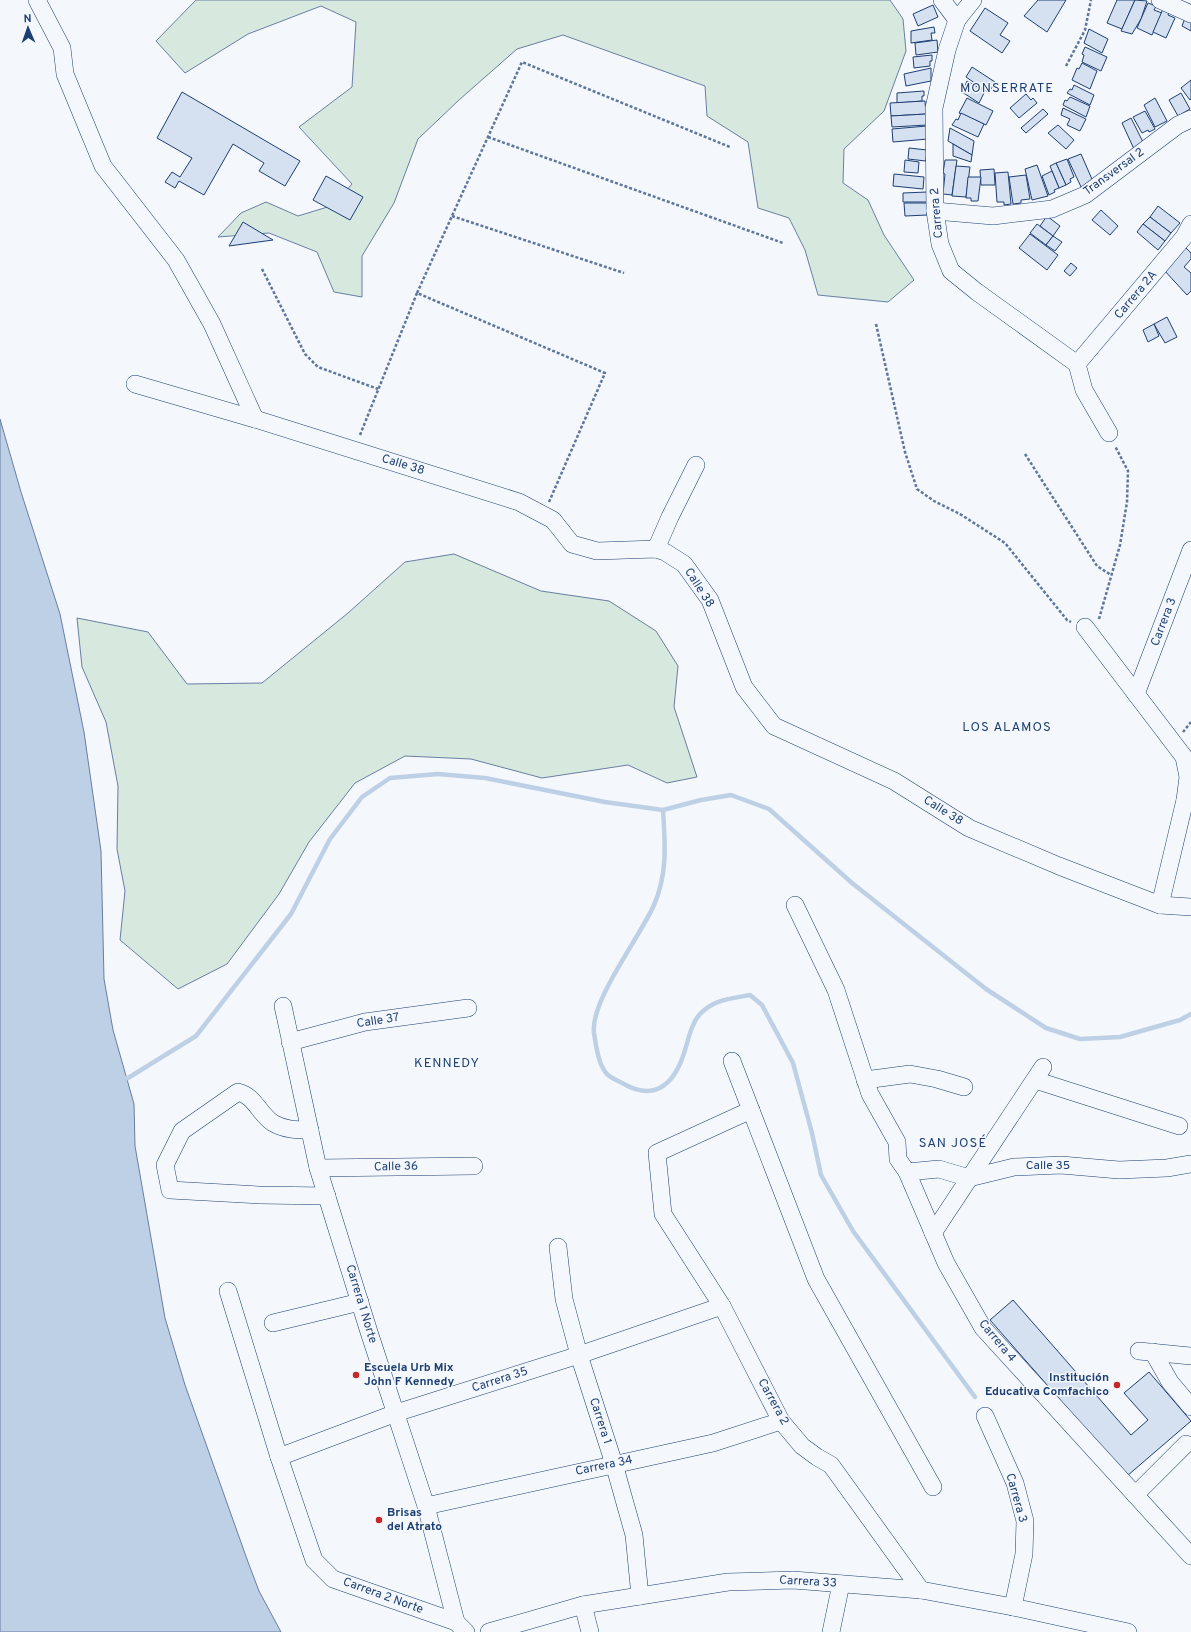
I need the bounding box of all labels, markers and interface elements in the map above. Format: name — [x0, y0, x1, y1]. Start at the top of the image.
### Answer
north arrow — [8, 8, 48, 48]
text: N — [23, 12, 32, 26]
district label: MONSERRATE — [960, 81, 1054, 97]
street label: Transversal 2 — [1080, 145, 1148, 199]
street label: Carrera 2 — [927, 187, 947, 239]
street label: Carrera 2A — [1111, 267, 1161, 323]
street label: Calle 38 — [380, 451, 426, 479]
street label: Calle 38 — [680, 565, 718, 611]
street label: Carrera 3 — [1147, 596, 1181, 648]
district label: LOS ALAMOS — [962, 720, 1052, 736]
street label: Calle 38 — [920, 793, 966, 829]
street label: Calle 37 — [356, 1010, 400, 1032]
district label: KENNEDY — [414, 1056, 480, 1072]
district label: SAN JOSÉ — [919, 1134, 987, 1152]
street label: Calle 35 — [1026, 1158, 1070, 1174]
street label: Calle 36 — [374, 1159, 418, 1175]
street label: Carrera 1 Norte — [341, 1263, 381, 1345]
street label: Carrera 4 — [975, 1316, 1019, 1366]
place label: Escuela Urb Mix John F Kennedy — [364, 1360, 455, 1390]
street label: Carrera 35 — [470, 1363, 530, 1397]
marker: Escuela Urb Mix John F Kennedy — [351, 1370, 361, 1380]
place label: Institución Educativa Comfachico — [985, 1370, 1109, 1400]
street label: Carrera 2 — [754, 1376, 792, 1428]
marker: Institución Educativa Comfachico — [1112, 1380, 1122, 1390]
street label: Carrera 1 — [585, 1396, 615, 1446]
street label: Carrera 34 — [574, 1452, 634, 1480]
street label: Carrera 3 — [1001, 1471, 1031, 1525]
place label: Brisas del Atrato — [387, 1505, 442, 1535]
marker: Brisas del Atrato — [374, 1515, 384, 1525]
street label: Carrera 33 — [779, 1572, 837, 1592]
street label: Carrera 2 Norte — [341, 1574, 425, 1618]

